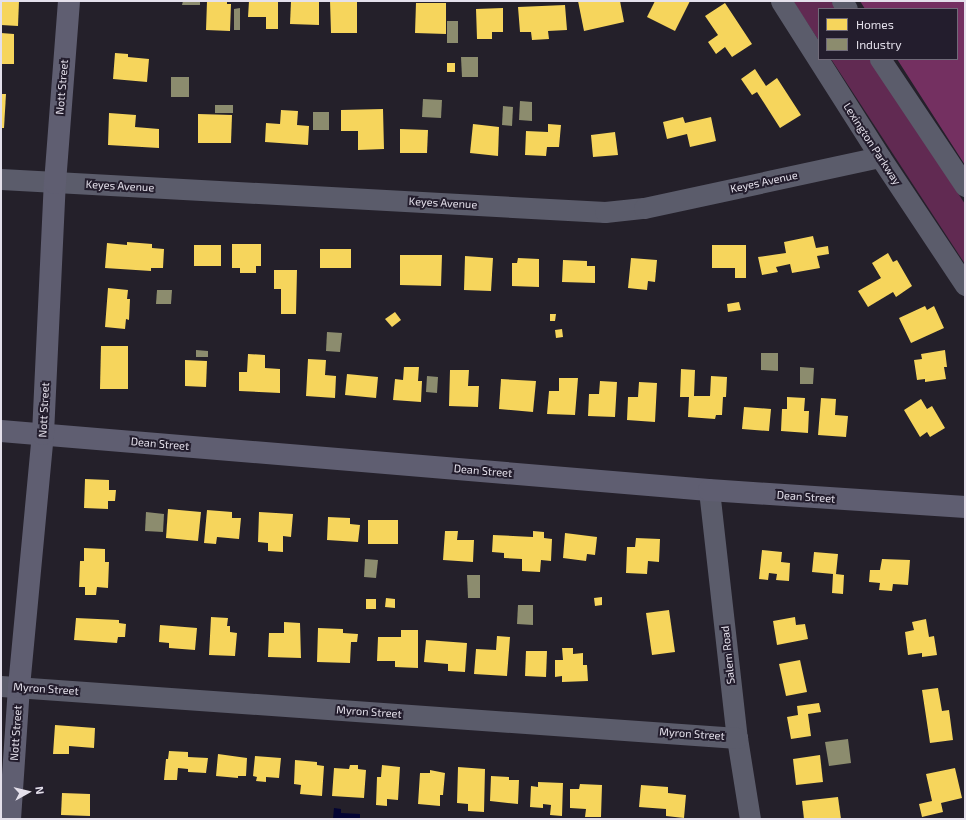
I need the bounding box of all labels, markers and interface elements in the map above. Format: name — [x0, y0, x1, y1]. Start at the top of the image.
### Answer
legend — [818, 8, 958, 60]
text: Homes — [856, 17, 894, 31]
text: Industry — [856, 37, 902, 51]
street label: Nott Street — [53, 59, 71, 115]
street label: Lexington Parkway — [841, 100, 903, 188]
street label: Keyes Avenue — [729, 168, 799, 196]
street label: Keyes Avenue — [85, 178, 155, 194]
street label: Keyes Avenue — [408, 195, 478, 211]
street label: Nott Street — [36, 382, 52, 438]
street label: Dean Street — [130, 435, 190, 453]
street label: Dean Street — [453, 462, 513, 480]
street label: Dean Street — [776, 488, 836, 506]
street label: Salem Road — [718, 625, 738, 685]
street label: Myron Street — [13, 680, 79, 698]
street label: Myron Street — [336, 703, 402, 721]
street label: Nott Street — [7, 705, 25, 761]
street label: Myron Street — [659, 725, 725, 743]
north arrow — [8, 772, 48, 812]
text: N — [33, 785, 47, 795]

